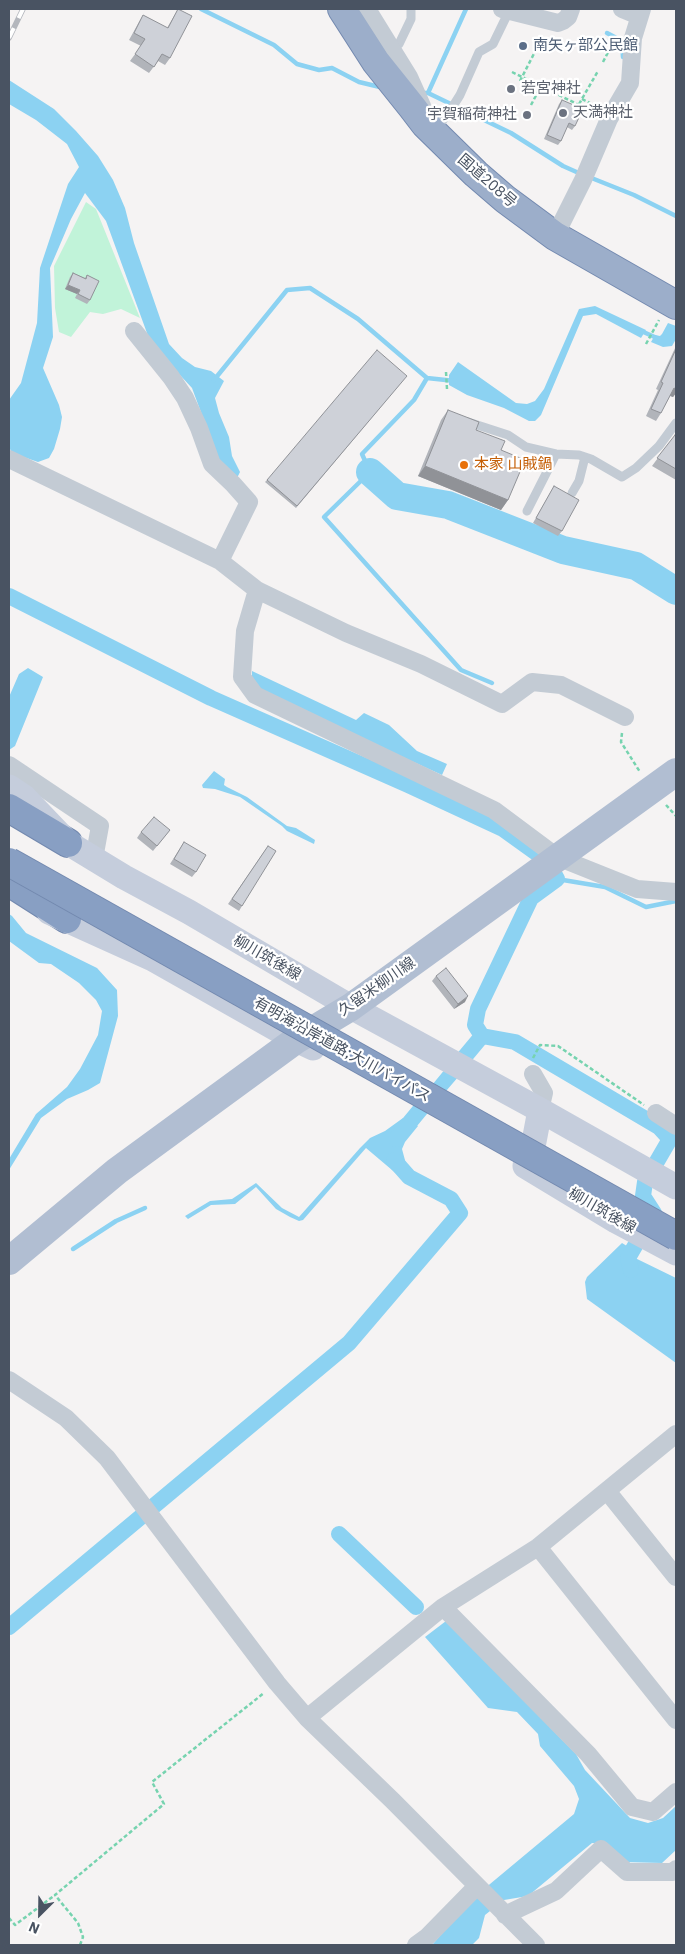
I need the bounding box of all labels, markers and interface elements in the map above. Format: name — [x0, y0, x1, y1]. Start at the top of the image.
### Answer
place label: 南矢ヶ部公民館 — [533, 37, 638, 55]
marker: 南矢ヶ部公民館 — [517, 40, 529, 52]
place label: 若宮神社 — [521, 80, 581, 98]
marker: 若宮神社 — [505, 83, 517, 95]
place label: 天満神社 — [573, 104, 633, 122]
place label: 宇賀稲荷神社 — [427, 106, 517, 124]
marker: 天満神社 — [557, 107, 569, 119]
marker: 宇賀稲荷神社 — [521, 109, 533, 121]
street label: 国道208号 — [454, 151, 520, 211]
place label: 本家 山賊鍋 — [474, 456, 553, 474]
marker: 本家 山賊鍋 — [458, 459, 470, 471]
street label: 柳川筑後線 — [230, 931, 304, 985]
street label: 久留米柳川線 — [335, 954, 419, 1020]
street label: 有明海沿岸道路;大川バイパス — [250, 994, 434, 1106]
street label: 柳川筑後線 — [565, 1184, 639, 1238]
north arrow — [15, 1889, 65, 1939]
text: N — [26, 1918, 42, 1938]

